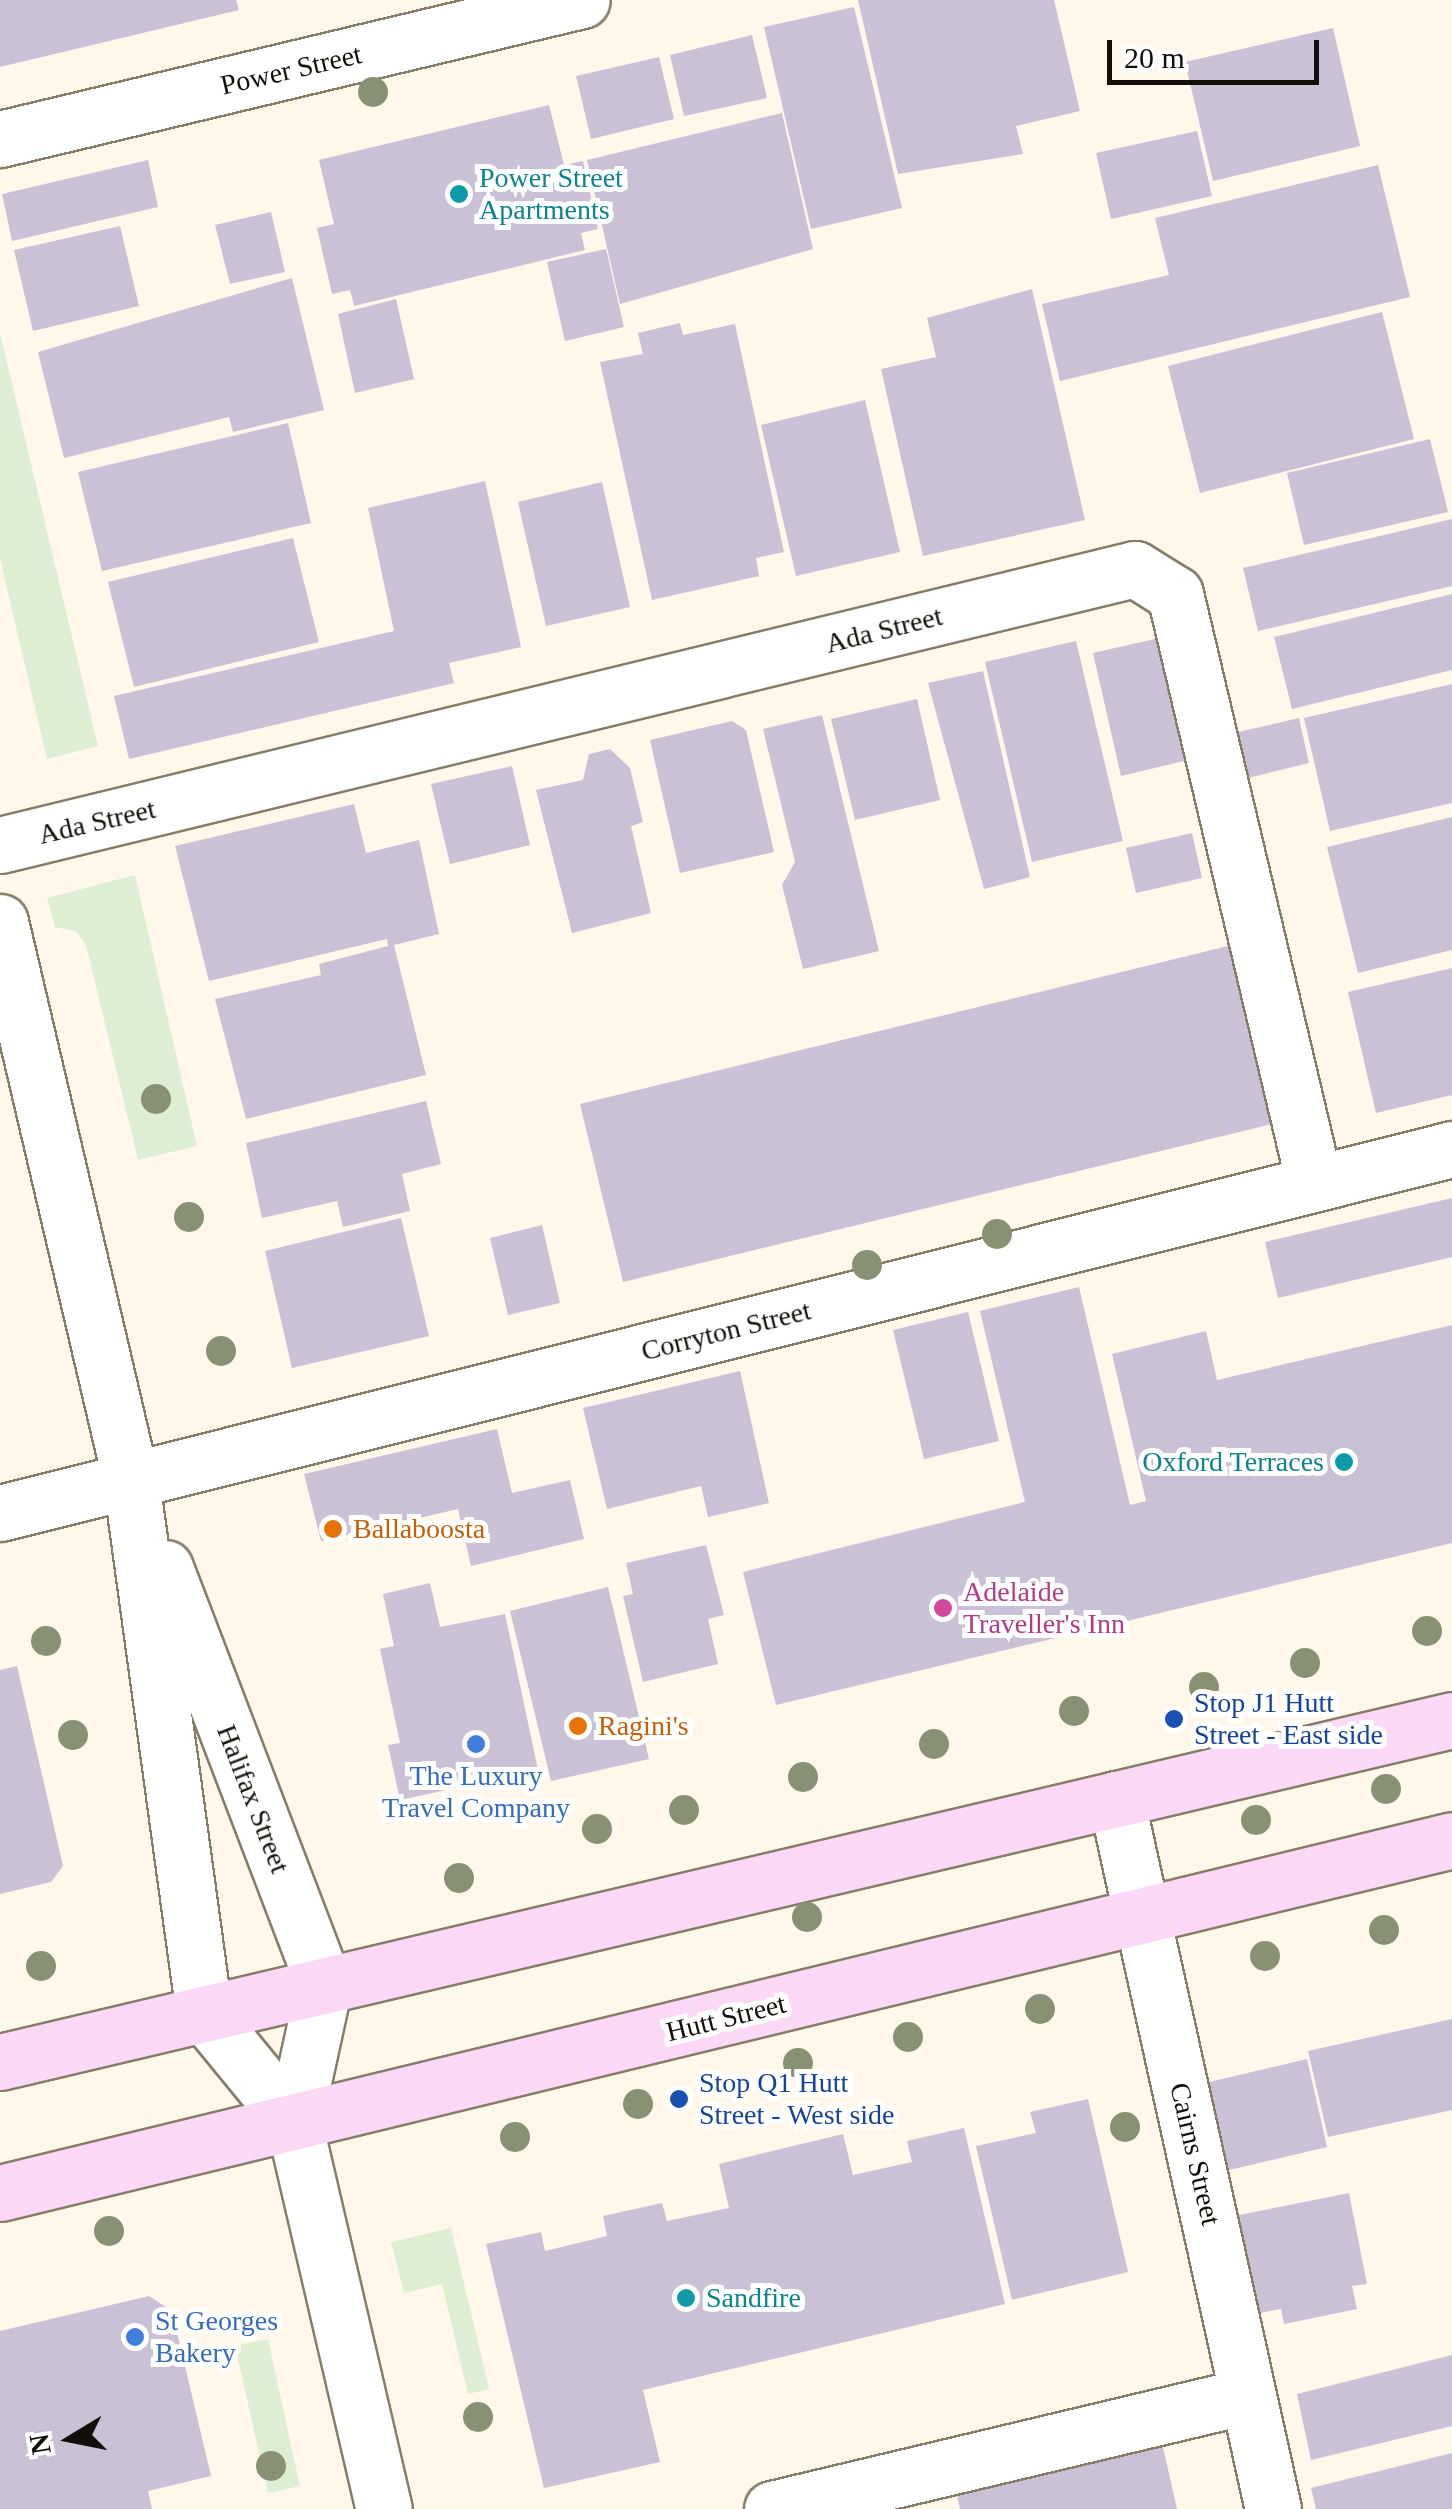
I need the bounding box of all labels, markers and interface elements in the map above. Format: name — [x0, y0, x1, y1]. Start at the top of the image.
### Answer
scale bar — [1112, 20, 1324, 82]
street label: Power Street — [217, 37, 365, 103]
text: 20 m — [1124, 41, 1185, 74]
place label: Power Street Apartments — [479, 161, 623, 227]
marker: Power Street Apartments — [448, 183, 470, 205]
street label: Ada Street — [822, 599, 946, 661]
street label: Ada Street — [35, 792, 159, 852]
street label: Corryton Street — [638, 1294, 814, 1368]
place label: Oxford Terraces — [1142, 1445, 1324, 1479]
marker: Oxford Terraces — [1333, 1451, 1355, 1473]
place label: Ballaboosta — [353, 1512, 485, 1546]
marker: Ballaboosta — [322, 1518, 344, 1540]
place label: Adelaide Traveller's Inn — [963, 1575, 1125, 1641]
marker: Adelaide Traveller's Inn — [932, 1597, 954, 1619]
place label: Stop J1 Hutt Street - East side — [1194, 1686, 1383, 1752]
marker: Stop J1 Hutt Street - East side — [1163, 1708, 1185, 1730]
place label: Ragini's — [598, 1709, 689, 1743]
marker: Ragini's — [567, 1715, 589, 1737]
street label: Halifax Street — [209, 1720, 297, 1878]
marker: The Luxury Travel Company — [465, 1733, 487, 1755]
place label: The Luxury Travel Company — [382, 1759, 570, 1825]
street label: Hutt Street — [663, 1987, 789, 2049]
place label: Stop Q1 Hutt Street - West side — [699, 2066, 895, 2132]
street label: Cairns Street — [1162, 2079, 1228, 2229]
marker: Stop Q1 Hutt Street - West side — [668, 2088, 690, 2110]
place label: Sandfire — [706, 2281, 801, 2315]
marker: Sandfire — [675, 2287, 697, 2309]
place label: St Georges Bakery — [155, 2304, 278, 2370]
marker: St Georges Bakery — [124, 2326, 146, 2348]
north arrow — [20, 2389, 120, 2489]
text: N — [23, 2432, 57, 2457]

